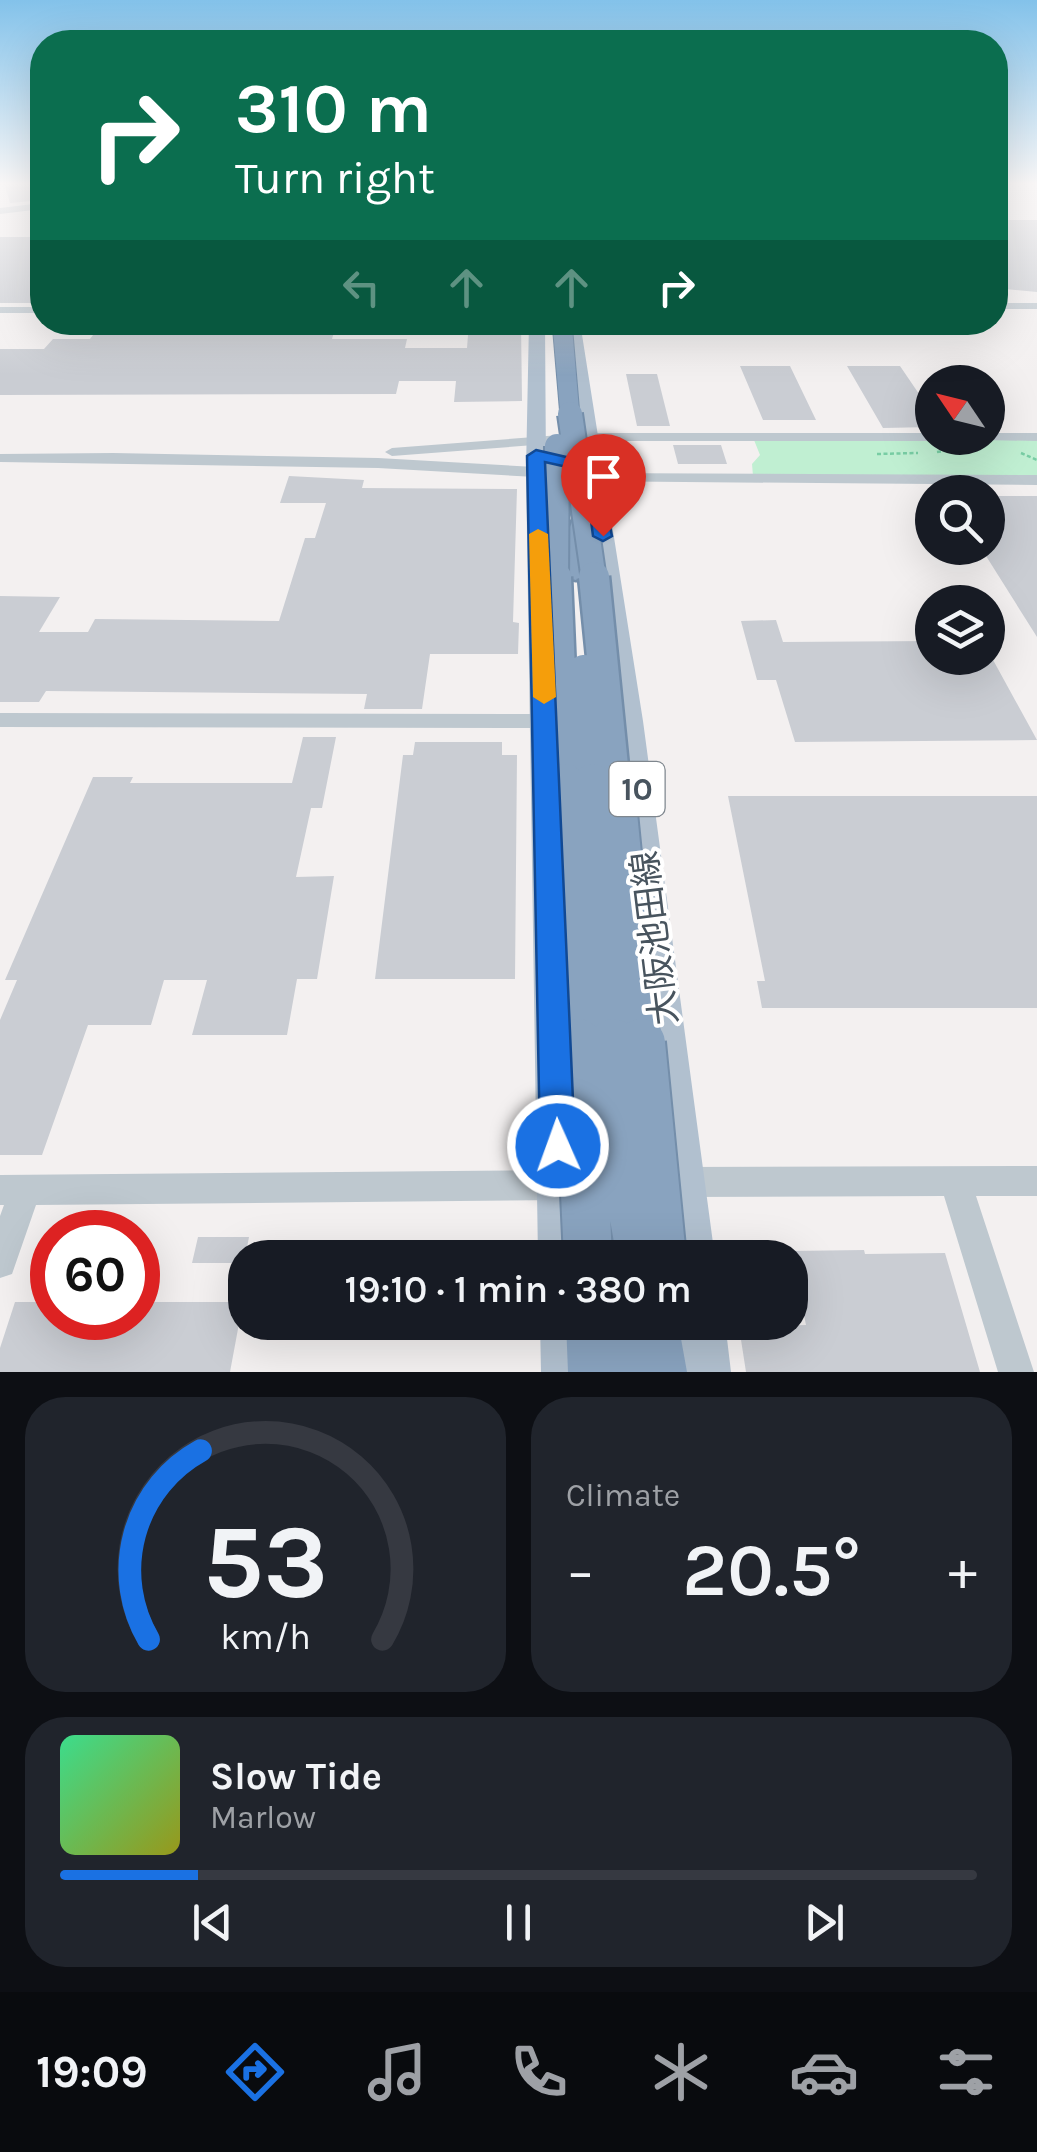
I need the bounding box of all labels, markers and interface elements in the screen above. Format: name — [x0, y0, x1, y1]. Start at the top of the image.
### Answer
text: 310 m — [235, 68, 432, 150]
icon: right — [70, 70, 200, 200]
text: Turn right — [235, 152, 435, 204]
icon: left — [334, 260, 389, 315]
icon: ahead — [439, 260, 494, 315]
icon: ahead — [544, 260, 599, 315]
icon: right — [649, 260, 704, 315]
north arrow — [915, 365, 1005, 455]
map controls — [915, 365, 1005, 675]
pin — [561, 434, 646, 537]
icon: arrive — [576, 449, 631, 504]
button: search — [915, 475, 1005, 565]
button: layers — [915, 585, 1005, 675]
road number: 10 — [610, 762, 664, 816]
street label: 大阪池田線 — [624, 849, 686, 1027]
position arrow — [506, 1094, 610, 1198]
speed limit sign: 60 — [30, 1210, 160, 1340]
text: 19:10 · 1 min · 380 m — [344, 1267, 692, 1312]
text: Climate — [566, 1477, 680, 1514]
text: 53 — [203, 1502, 328, 1623]
text: 20.5° — [682, 1526, 861, 1614]
text: − — [566, 1539, 595, 1603]
text: + — [948, 1539, 977, 1603]
text: km/h — [220, 1616, 311, 1658]
text: Slow Tide — [210, 1754, 382, 1799]
text: Marlow — [210, 1799, 316, 1836]
icon: previous — [185, 1895, 240, 1950]
icon: pause — [491, 1895, 546, 1950]
icon: next — [797, 1895, 852, 1950]
icon: directions — [220, 2037, 290, 2107]
icon: music — [362, 2037, 432, 2107]
icon: phone — [504, 2037, 574, 2107]
icon: climate — [646, 2037, 716, 2107]
icon: car — [789, 2037, 859, 2107]
icon: filters — [931, 2037, 1001, 2107]
text: 19:09 — [36, 2046, 148, 2098]

